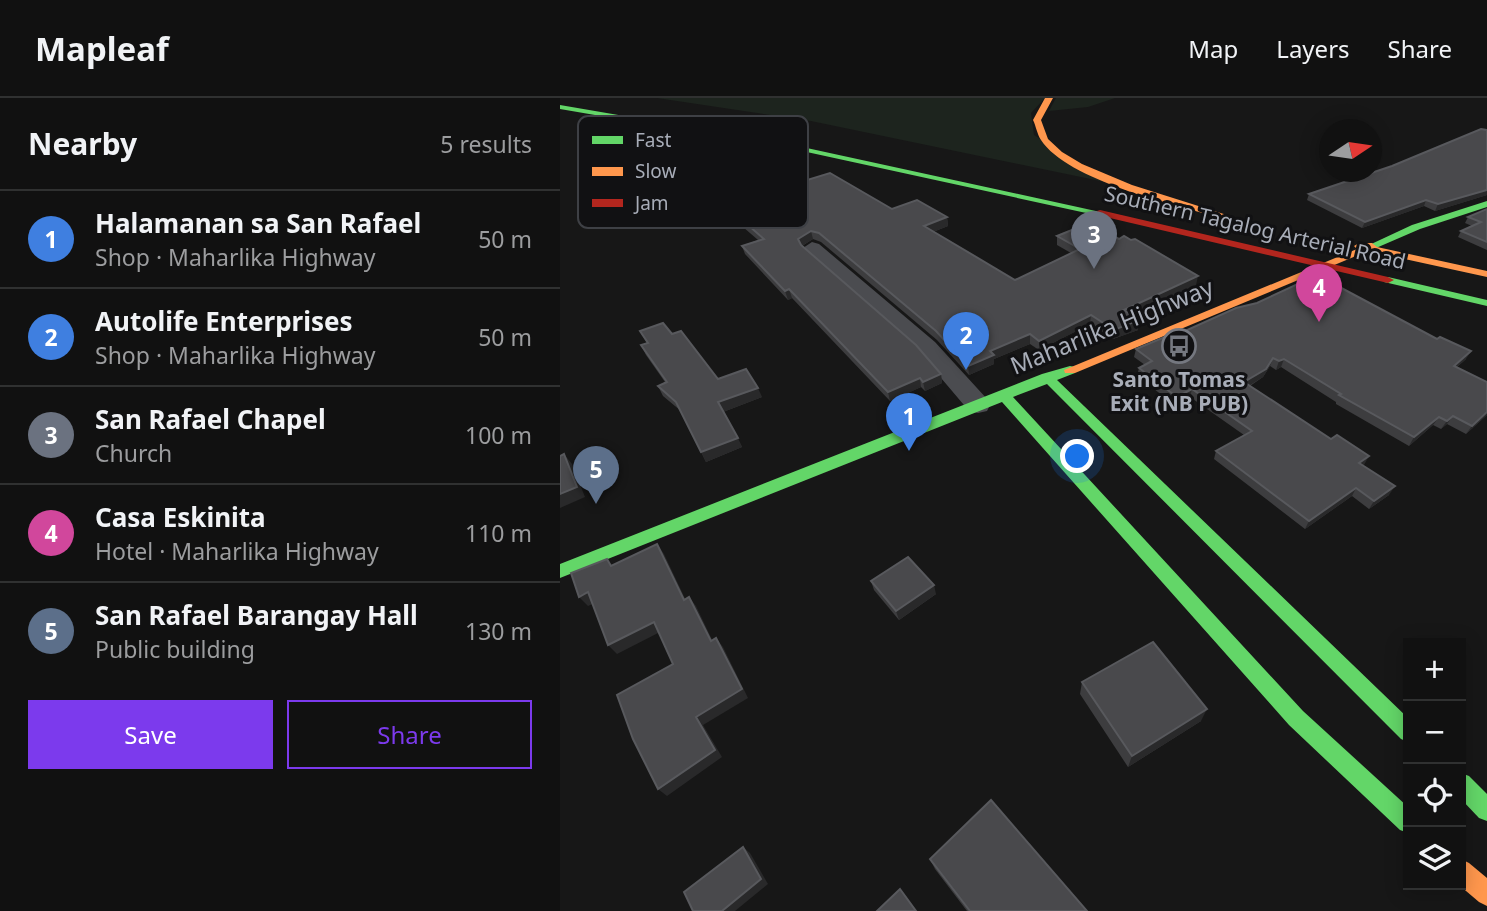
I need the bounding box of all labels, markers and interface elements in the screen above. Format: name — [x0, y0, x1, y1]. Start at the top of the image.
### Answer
text: Mapleaf — [35, 26, 169, 71]
text: Map — [1188, 32, 1238, 65]
text: Layers — [1276, 32, 1350, 65]
text: Share — [1388, 32, 1452, 65]
legend — [578, 116, 808, 228]
north arrow — [1319, 119, 1382, 182]
text: Nearby — [28, 123, 137, 164]
text: Fast — [635, 127, 672, 153]
text: 5 results — [440, 128, 532, 160]
text: Slow — [635, 158, 676, 184]
street label: Southern Tagalog Arterial Road — [1102, 179, 1409, 275]
text: Jam — [633, 190, 669, 216]
text: Halamanan sa San Rafael — [95, 205, 421, 241]
pin: 3 — [1071, 211, 1117, 269]
text: 1 — [44, 223, 58, 255]
text: 50 m — [478, 223, 532, 255]
text: Shop · Maharlika Highway — [95, 241, 376, 273]
pin: 4 — [1296, 264, 1342, 322]
street label: Maharlika Highway — [1005, 269, 1219, 381]
text: Autolife Enterprises — [95, 303, 353, 339]
pin: 2 — [943, 312, 989, 370]
text: 2 — [44, 321, 58, 353]
text: 50 m — [478, 321, 532, 353]
bus stop icon: Santo Tomas Exit (NB PUB) — [1160, 327, 1198, 365]
text: Shop · Maharlika Highway — [95, 339, 376, 371]
place label: Santo Tomas Exit (NB PUB) — [1110, 365, 1248, 417]
pin: 1 — [886, 393, 932, 451]
text: San Rafael Chapel — [95, 401, 326, 437]
text: 3 — [44, 419, 58, 451]
text: 100 m — [465, 419, 532, 451]
text: Church — [95, 437, 172, 469]
your location — [1060, 439, 1094, 473]
pin: 5 — [573, 446, 619, 504]
text: Casa Eskinita — [95, 499, 266, 535]
text: 4 — [44, 517, 58, 549]
text: 110 m — [465, 517, 532, 549]
text: Hotel · Maharlika Highway — [95, 535, 379, 567]
text: San Rafael Barangay Hall — [95, 597, 418, 633]
text: 5 — [44, 615, 58, 647]
text: 130 m — [465, 615, 532, 647]
text: Public building — [95, 633, 255, 665]
map controls — [1403, 638, 1466, 890]
button: + — [1403, 638, 1466, 701]
button: Save — [28, 700, 273, 769]
button: Share — [287, 700, 532, 769]
button: − — [1403, 701, 1466, 764]
button: locate — [1403, 764, 1466, 827]
button: layers — [1403, 827, 1466, 890]

